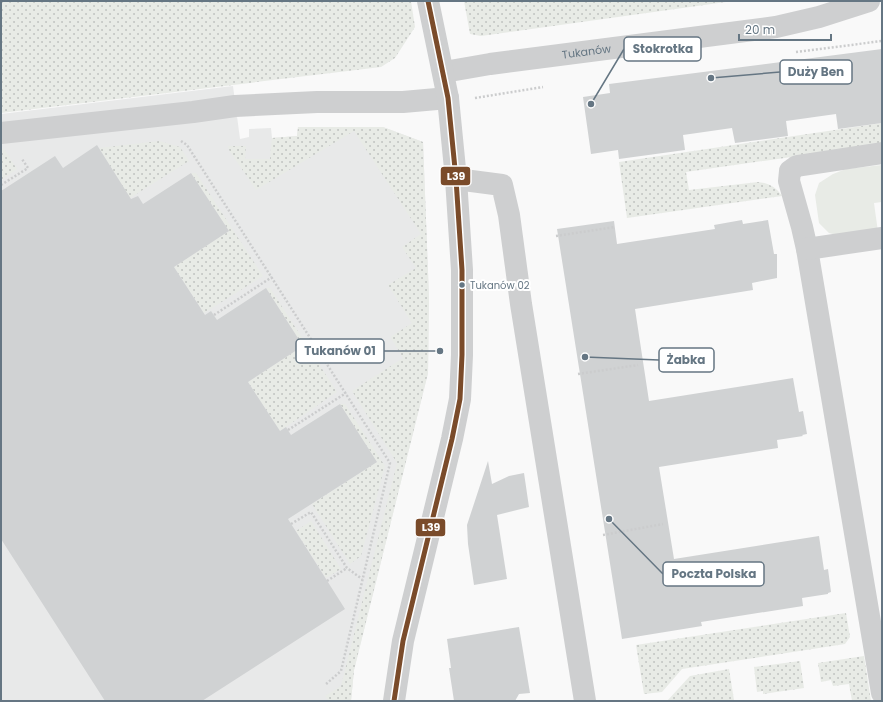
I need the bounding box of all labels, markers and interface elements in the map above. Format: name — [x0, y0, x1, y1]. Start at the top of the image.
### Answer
scale bar — [739, 16, 831, 42]
text: 20 m — [745, 21, 775, 38]
callout: Stokrotka — [624, 37, 701, 61]
street label: Tukanów — [561, 40, 612, 63]
text: Stokrotka — [633, 40, 693, 57]
callout: Duży Ben — [780, 60, 852, 84]
text: Duży Ben — [788, 63, 844, 80]
line badge: L39 — [440, 166, 471, 186]
text: L39 — [447, 168, 466, 184]
place label: Tukanów 02 — [470, 278, 530, 293]
marker: Tukanów 02 — [457, 280, 467, 290]
callout: Tukanów 01 — [296, 339, 384, 363]
text: Tukanów 01 — [304, 342, 376, 359]
callout: Żabka — [659, 348, 714, 372]
text: Żabka — [666, 351, 706, 368]
line badge: L39 — [415, 518, 446, 537]
text: L39 — [422, 519, 441, 535]
callout: Poczta Polska — [663, 562, 764, 586]
text: Poczta Polska — [672, 565, 756, 582]

